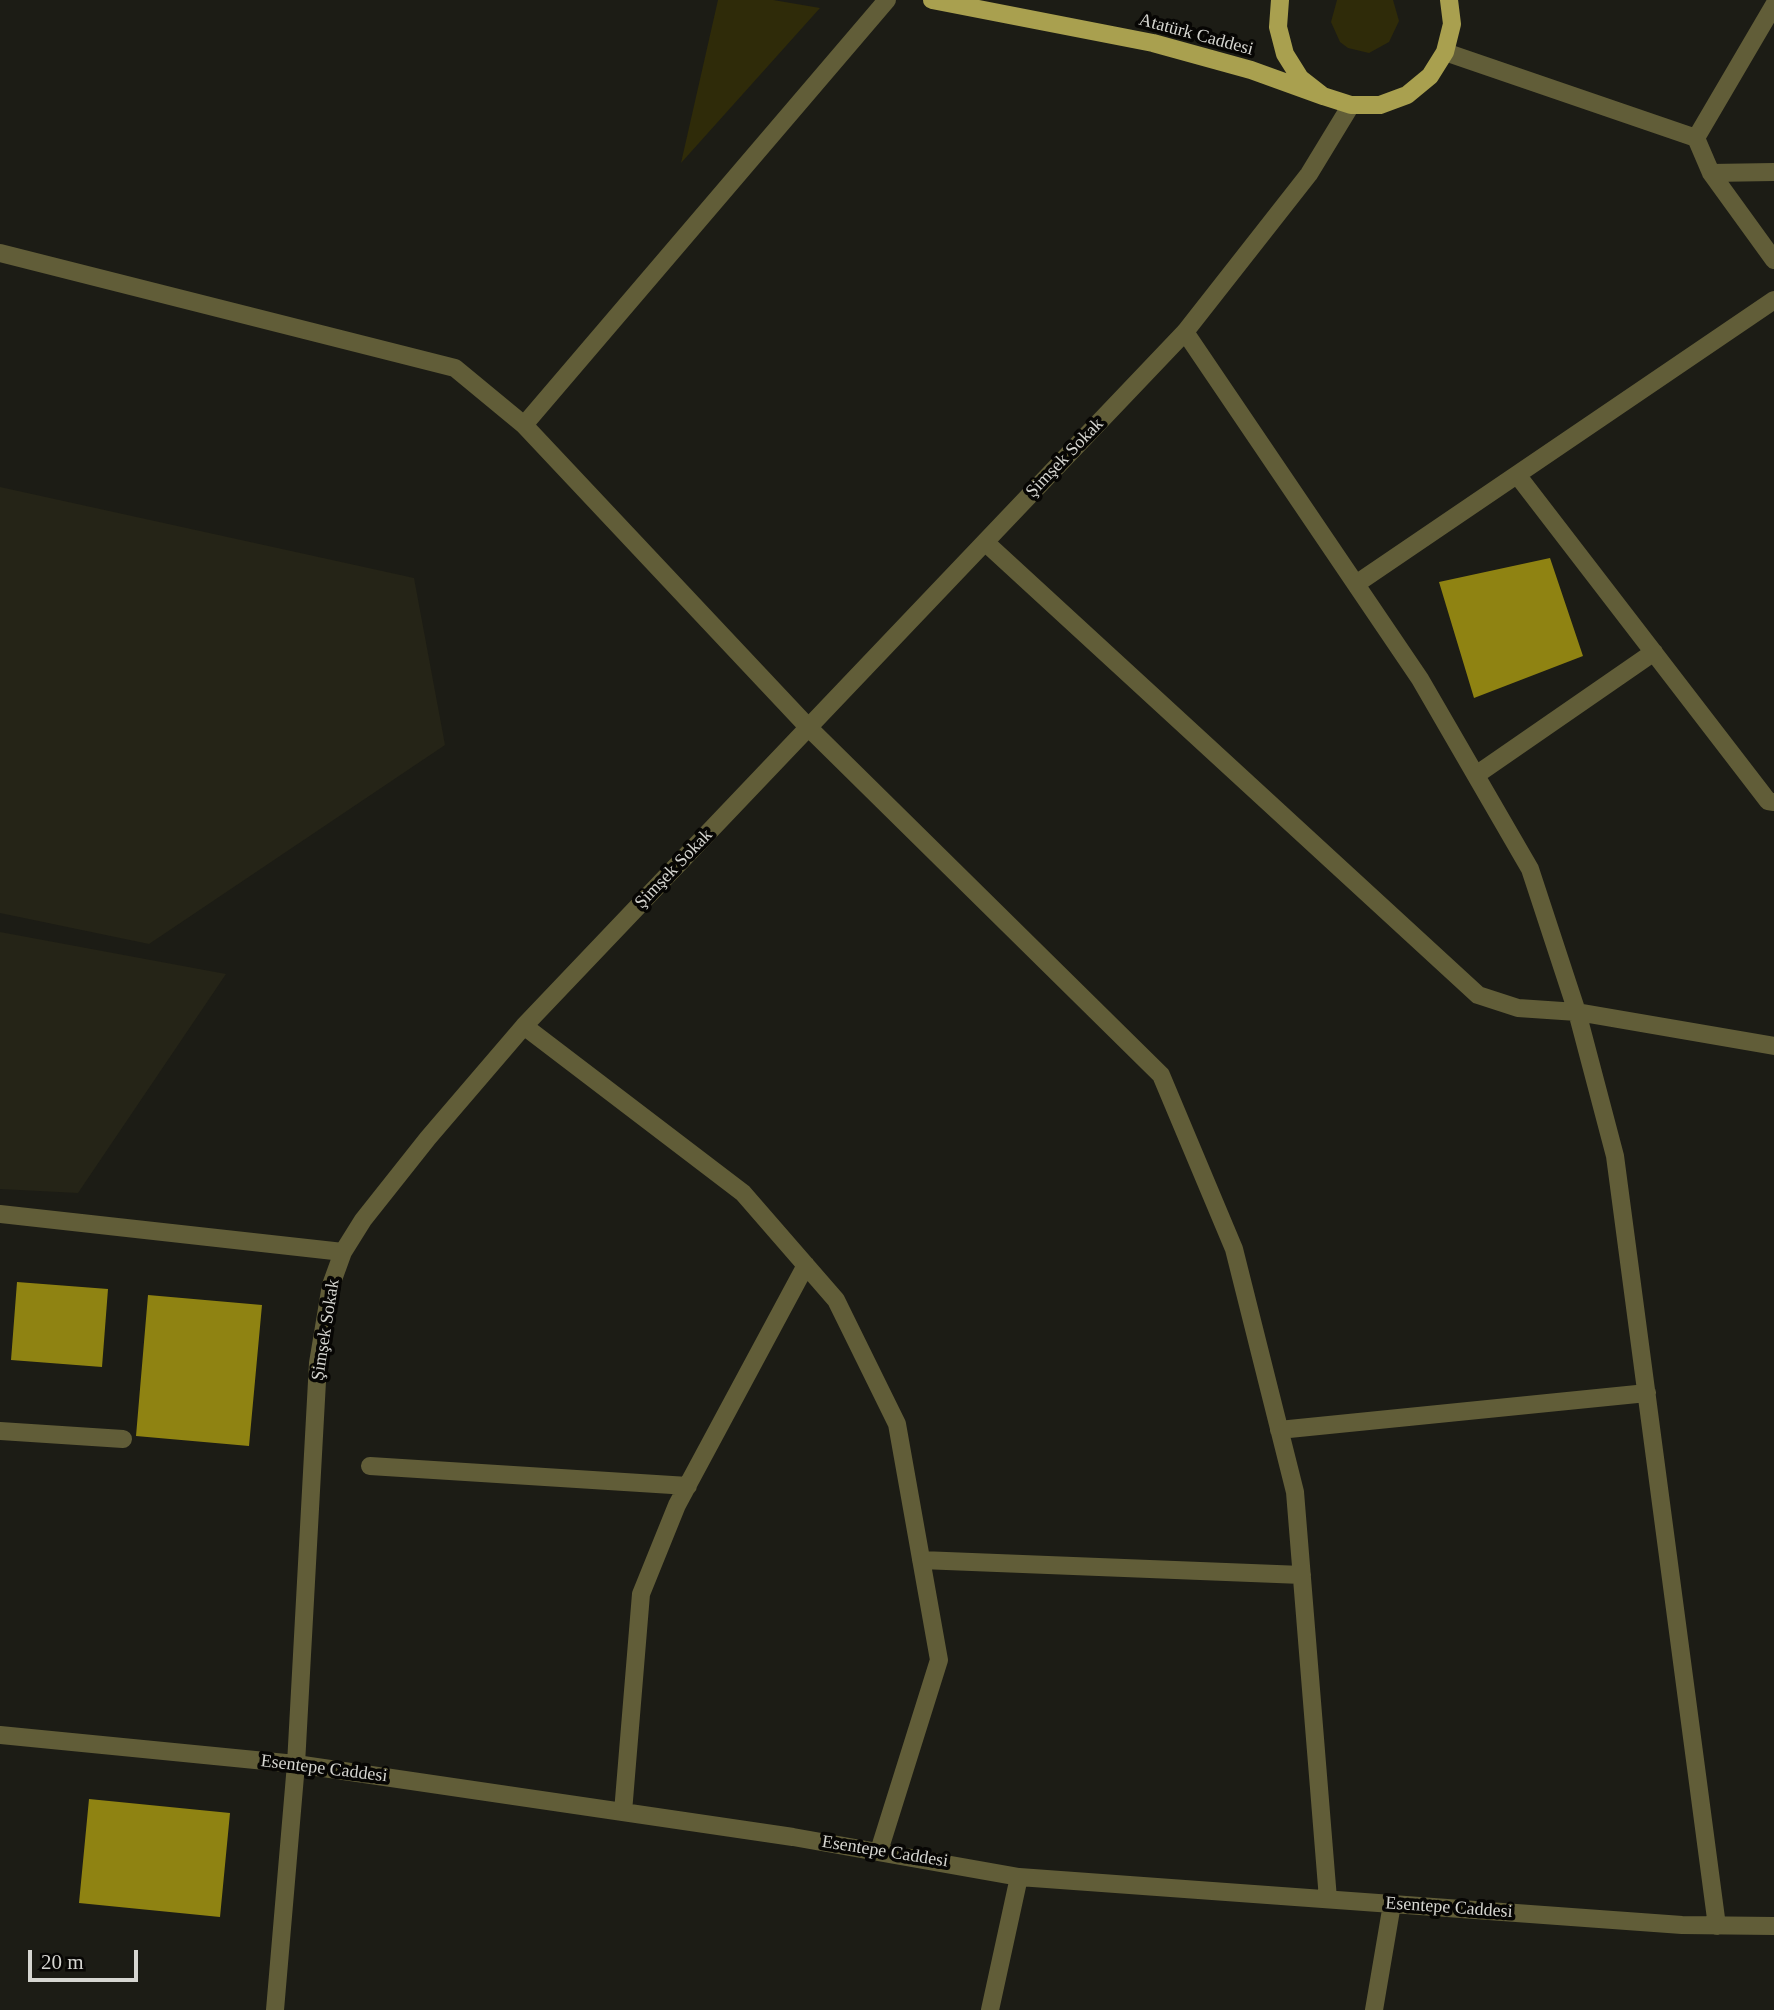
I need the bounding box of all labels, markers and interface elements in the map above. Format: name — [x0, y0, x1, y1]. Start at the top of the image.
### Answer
street label: Atatürk Caddesi — [1136, 9, 1256, 61]
street label: Şimşek Sokak — [1022, 414, 1108, 502]
street label: Şimşek Sokak — [631, 825, 717, 913]
street label: Şimşek Sokak — [307, 1278, 345, 1382]
street label: Esentepe Caddesi — [259, 1751, 389, 1787]
street label: Esentepe Caddesi — [820, 1831, 950, 1873]
street label: Esentepe Caddesi — [1385, 1893, 1513, 1923]
scale bar — [32, 1937, 142, 1981]
text: 20 m — [41, 1950, 84, 1974]

